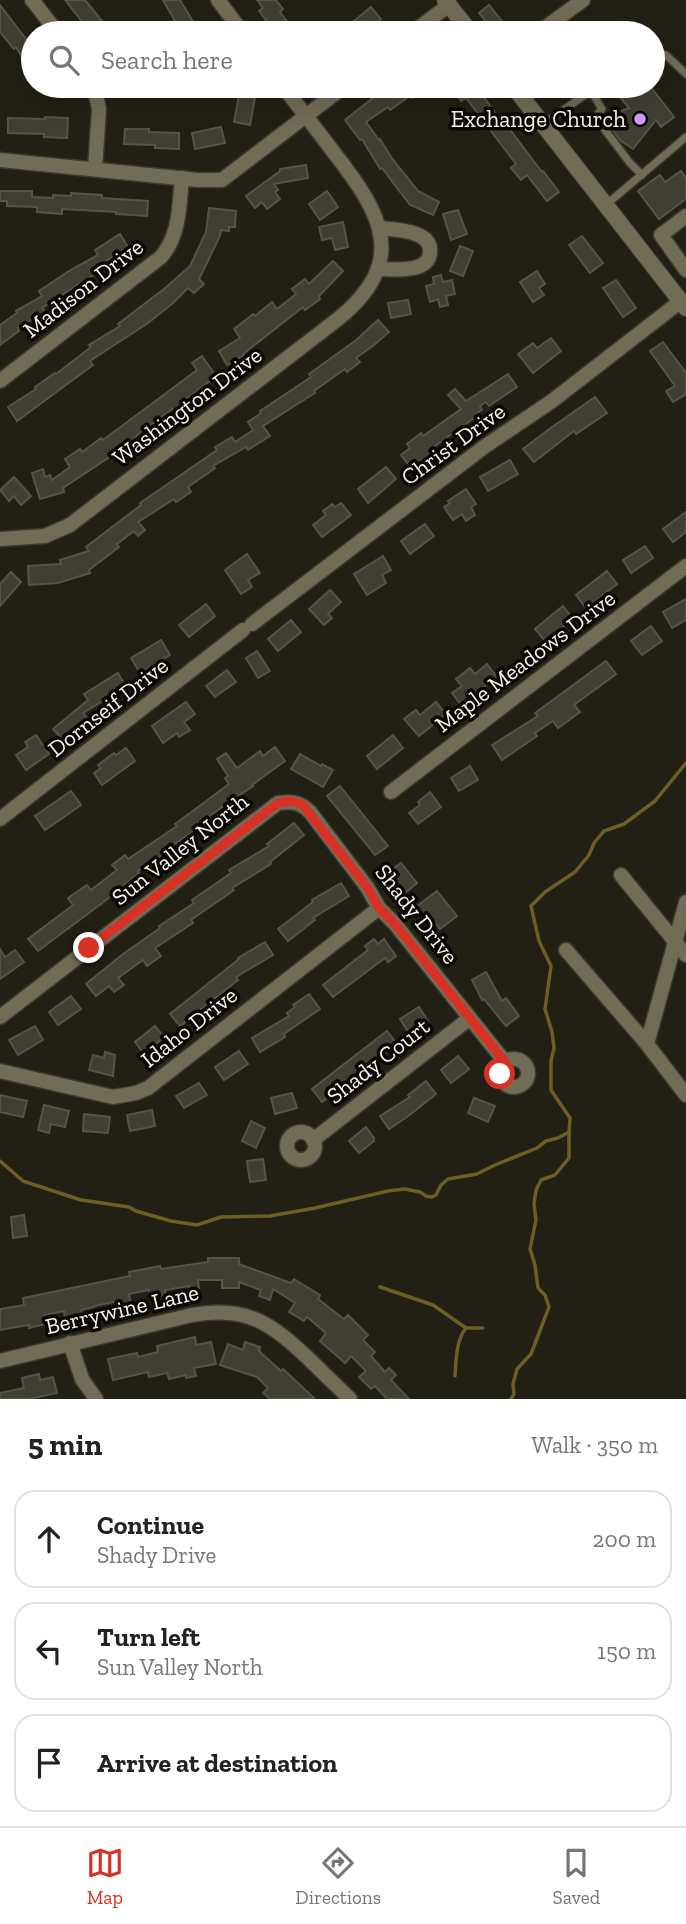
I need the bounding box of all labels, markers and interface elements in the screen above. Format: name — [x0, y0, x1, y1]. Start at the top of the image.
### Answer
search box — [21, 21, 665, 98]
icon: search — [45, 41, 83, 79]
text: Search here — [101, 44, 233, 76]
place label: Exchange Church — [451, 105, 626, 133]
marker: Exchange Church — [632, 111, 648, 127]
street label: Madison Drive — [17, 232, 149, 344]
street label: Washington Drive — [107, 341, 267, 471]
street label: Christ Drive — [395, 397, 511, 491]
street label: Maple Meadows Drive — [429, 584, 621, 738]
street label: Dornseif Drive — [42, 651, 174, 763]
street label: Sun Valley North — [106, 787, 254, 911]
street label: Shady Drive — [369, 858, 465, 970]
route end — [73, 932, 104, 963]
street label: Idaho Drive — [135, 981, 243, 1073]
street label: Shady Court — [321, 1012, 435, 1110]
route start — [484, 1058, 515, 1089]
street label: Berrywine Lane — [43, 1278, 201, 1340]
text: 5 min — [28, 1427, 102, 1463]
text: Walk · 350 m — [532, 1431, 658, 1459]
text: Continue — [97, 1509, 204, 1541]
icon: ahead — [30, 1520, 68, 1558]
text: 200 m — [593, 1525, 656, 1553]
text: Shady Drive — [97, 1541, 216, 1569]
text: Turn left — [97, 1621, 200, 1653]
icon: left — [30, 1632, 68, 1670]
text: 150 m — [597, 1637, 656, 1665]
text: Sun Valley North — [97, 1653, 263, 1681]
icon: arrive — [30, 1744, 68, 1782]
text: Arrive at destination — [97, 1747, 337, 1779]
tab: Map — [86, 1844, 124, 1909]
tab: Directions — [295, 1844, 381, 1909]
tab: Saved — [553, 1844, 600, 1909]

